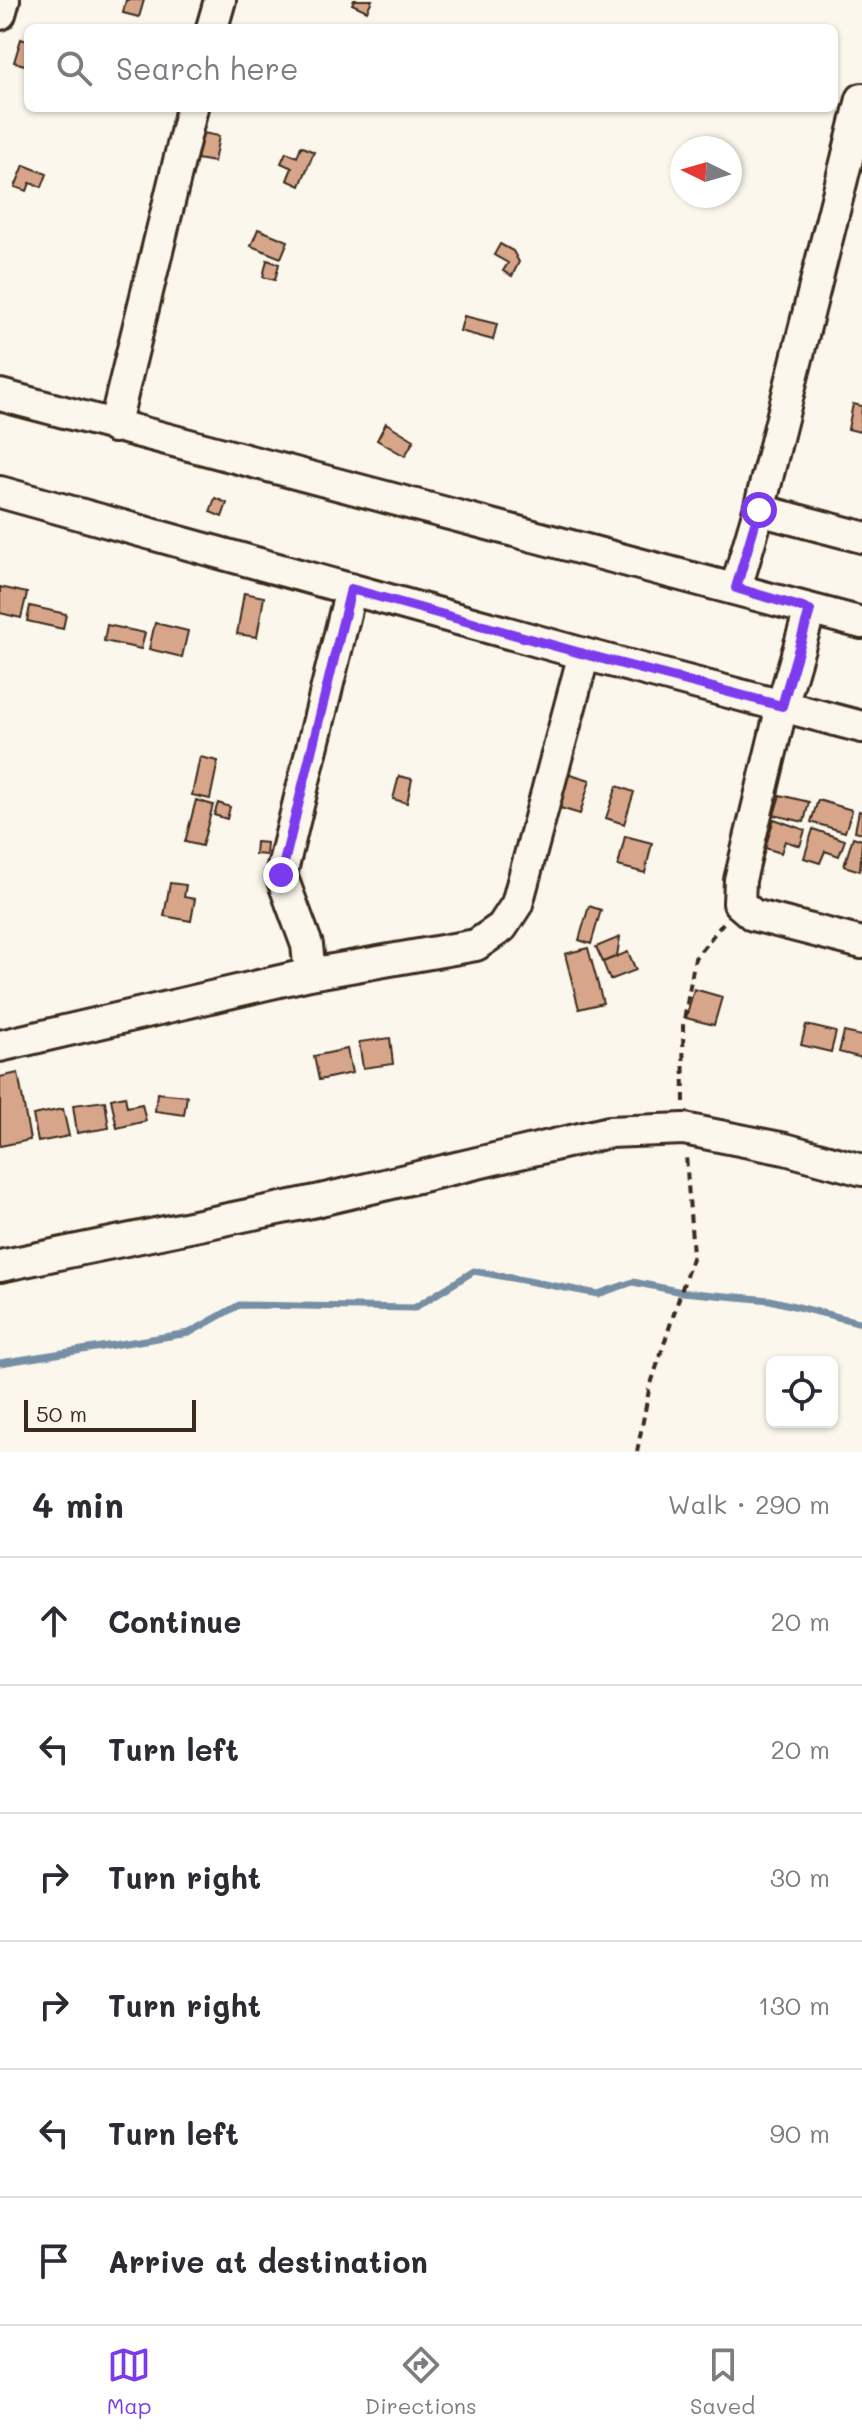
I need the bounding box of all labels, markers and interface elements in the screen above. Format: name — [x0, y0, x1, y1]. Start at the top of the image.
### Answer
search box — [24, 24, 838, 112]
icon: search — [52, 46, 96, 90]
text: Search here — [116, 48, 299, 88]
north arrow — [670, 136, 742, 208]
route start — [741, 492, 777, 528]
route end — [263, 857, 299, 893]
map controls — [766, 1356, 838, 1428]
button: locate — [766, 1356, 838, 1428]
scale bar — [24, 1396, 196, 1432]
text: 50 m — [36, 1399, 87, 1428]
text: 4 min — [32, 1482, 124, 1527]
text: Walk · 290 m — [668, 1487, 830, 1521]
icon: ahead — [32, 1599, 76, 1643]
text: Continue — [108, 1601, 241, 1641]
text: 20 m — [770, 1604, 830, 1638]
icon: left — [32, 1727, 76, 1771]
text: Turn left — [108, 1729, 239, 1769]
text: 20 m — [770, 1732, 830, 1766]
icon: right — [32, 1855, 76, 1899]
text: Turn right — [108, 1857, 261, 1897]
text: 30 m — [770, 1860, 830, 1894]
icon: right — [32, 1983, 76, 2027]
text: Turn right — [108, 1985, 261, 2025]
text: 130 m — [758, 1988, 830, 2022]
icon: left — [32, 2111, 76, 2155]
text: Turn left — [108, 2113, 239, 2153]
text: 90 m — [770, 2116, 830, 2150]
icon: arrive — [32, 2239, 76, 2283]
text: Arrive at destination — [108, 2241, 428, 2281]
tab: Map — [107, 2343, 152, 2420]
tab: Directions — [365, 2343, 477, 2420]
tab: Saved — [690, 2343, 755, 2420]

